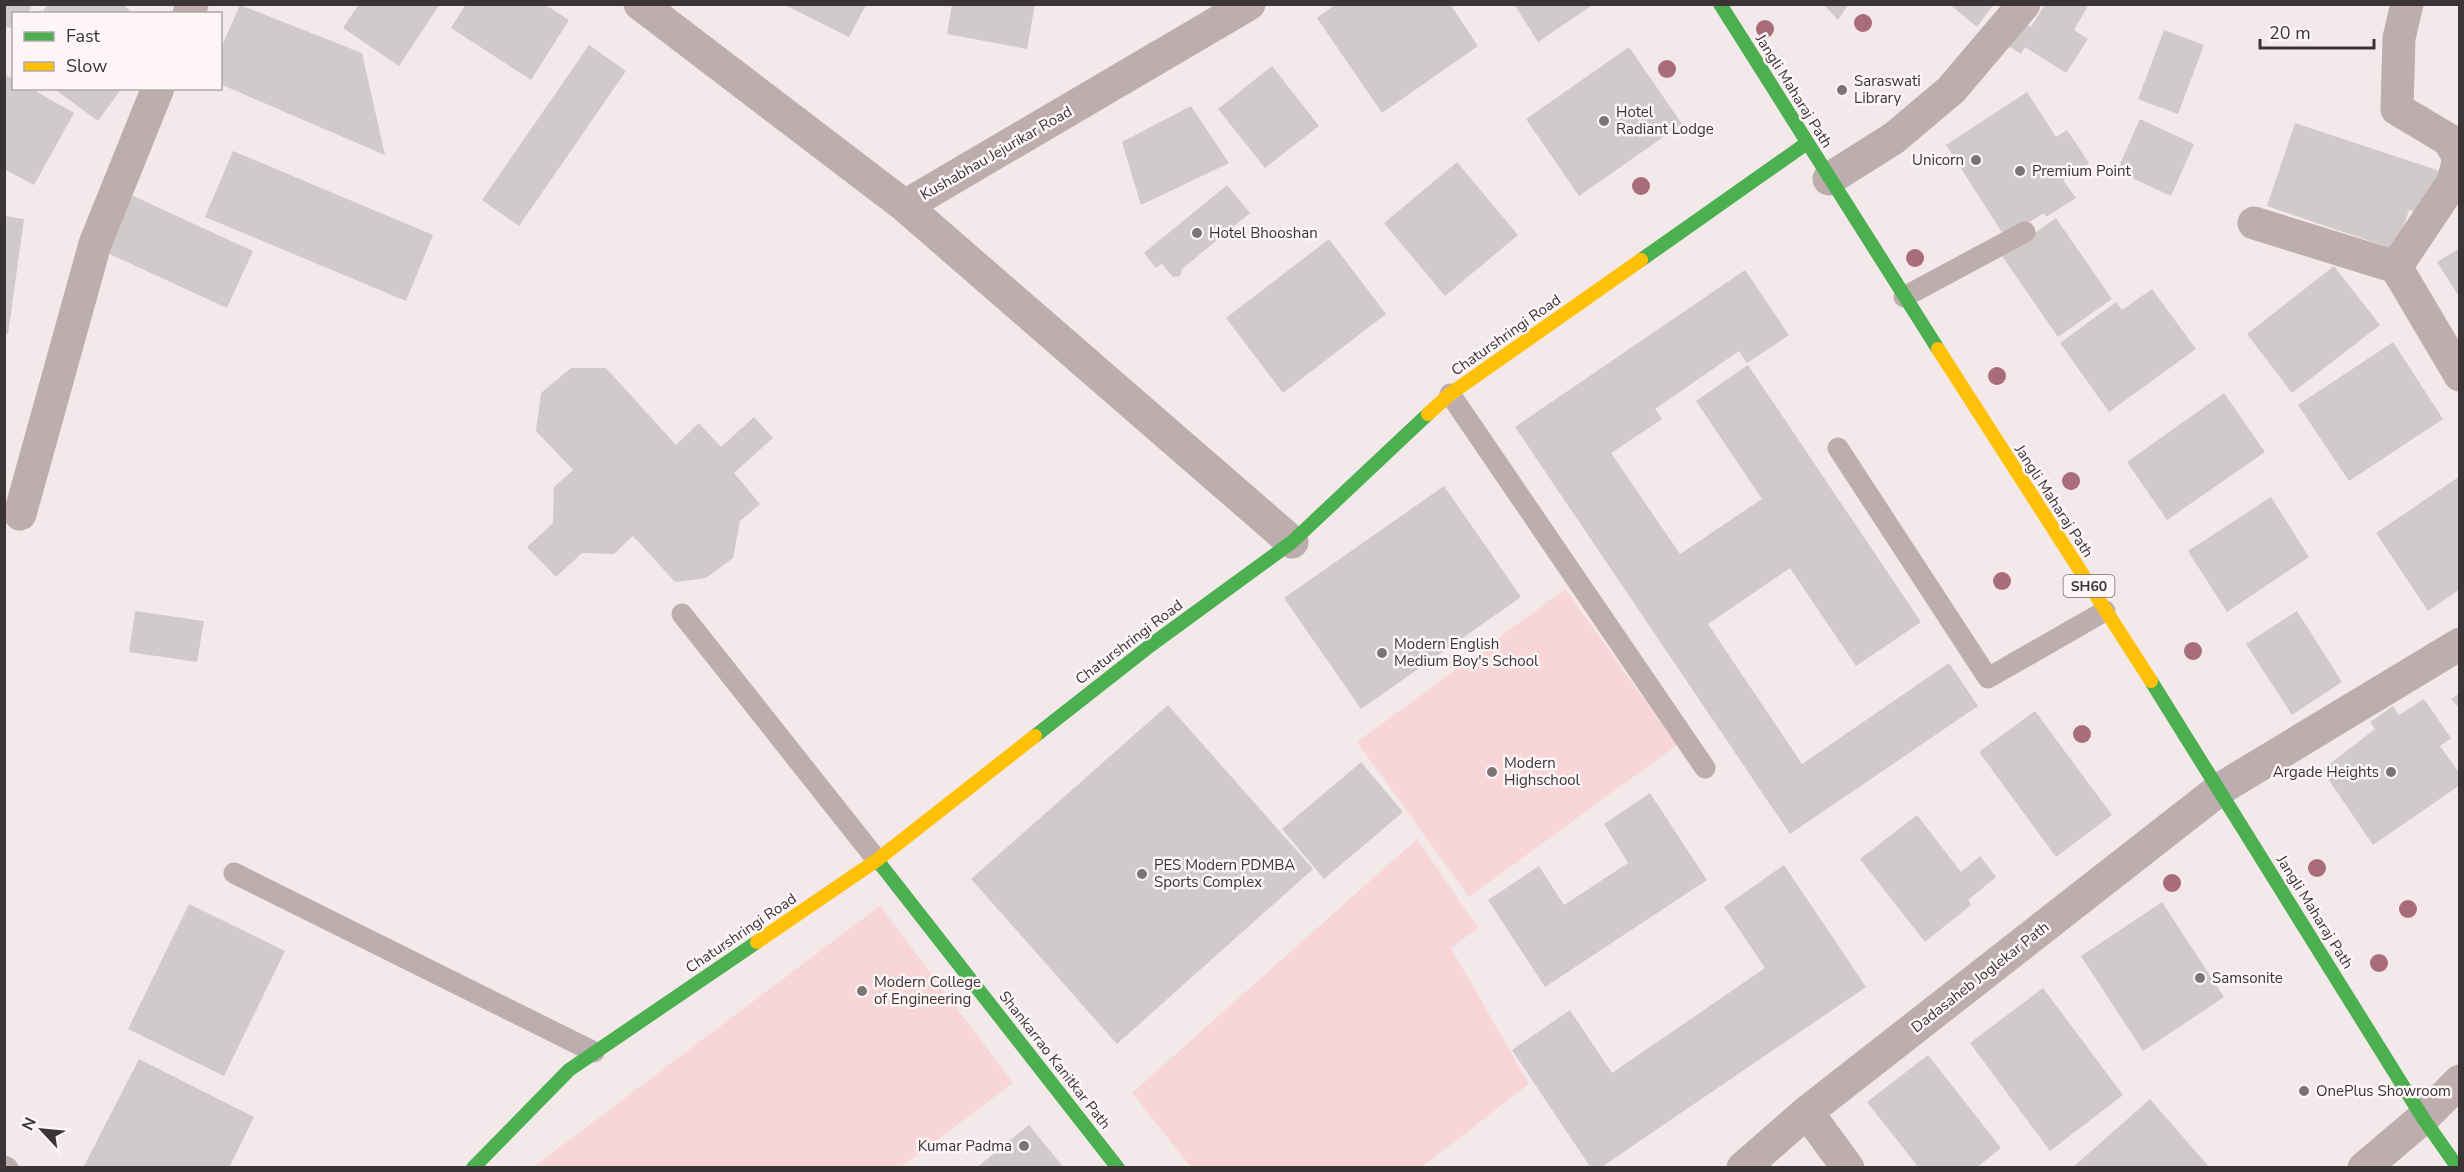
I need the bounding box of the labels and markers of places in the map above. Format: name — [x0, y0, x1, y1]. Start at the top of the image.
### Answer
place label: Saraswati Library — [1854, 71, 1921, 108]
marker: Saraswati Library — [1835, 83, 1849, 97]
place label: Hotel Radiant Lodge — [1616, 102, 1714, 139]
marker: Hotel Radiant Lodge — [1597, 114, 1611, 128]
place label: Unicorn — [1912, 150, 1964, 170]
marker: Unicorn — [1969, 153, 1983, 167]
place label: Premium Point — [2032, 161, 2132, 181]
marker: Premium Point — [2013, 164, 2027, 178]
place label: Hotel Bhooshan — [1209, 223, 1318, 243]
marker: Hotel Bhooshan — [1190, 226, 1204, 240]
place label: Modern English Medium Boy's School — [1394, 634, 1539, 671]
marker: Modern English Medium Boy's School — [1375, 646, 1389, 660]
place label: Modern Highschool — [1504, 753, 1581, 790]
place label: Argade Heights — [2273, 762, 2379, 782]
marker: Modern Highschool — [1485, 765, 1499, 779]
marker: Argade Heights — [2384, 765, 2398, 779]
place label: PES Modern PDMBA Sports Complex — [1154, 855, 1295, 892]
marker: PES Modern PDMBA Sports Complex — [1135, 867, 1149, 881]
place label: Samsonite — [2212, 968, 2283, 988]
marker: Samsonite — [2193, 971, 2207, 985]
place label: Modern College of Engineering — [874, 972, 981, 1009]
marker: Modern College of Engineering — [855, 984, 869, 998]
place label: OnePlus Showroom — [2316, 1081, 2451, 1101]
marker: OnePlus Showroom — [2297, 1084, 2311, 1098]
place label: Kumar Padma — [918, 1136, 1012, 1156]
marker: Kumar Padma — [1017, 1139, 1031, 1153]

